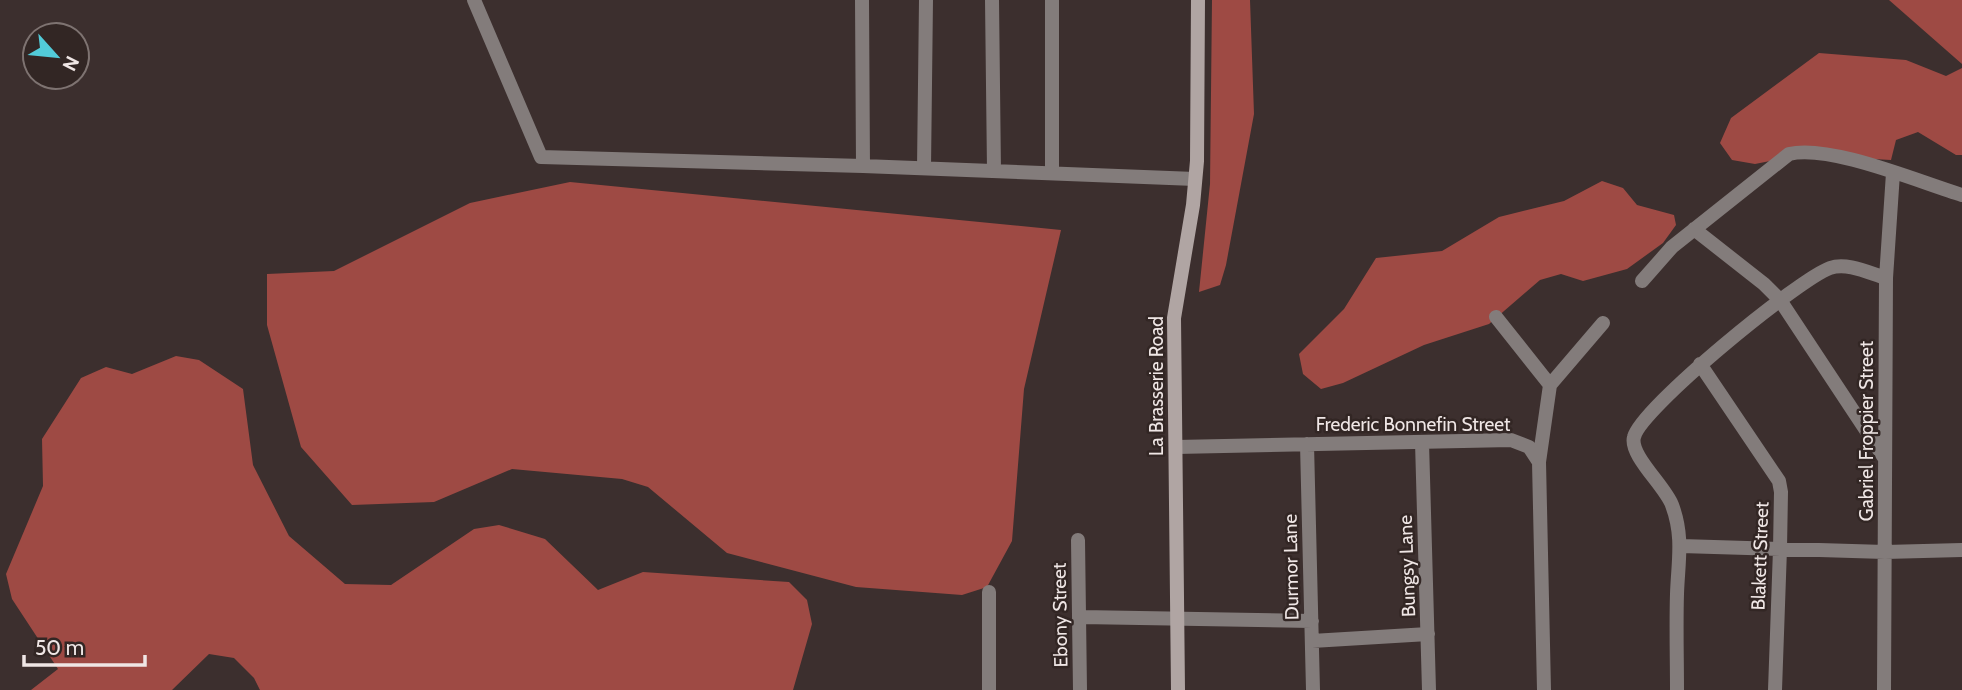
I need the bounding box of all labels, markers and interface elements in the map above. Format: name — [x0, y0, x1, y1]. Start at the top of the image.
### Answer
north arrow — [21, 21, 91, 91]
text: N — [57, 52, 84, 75]
street label: La Brasserie Road — [1145, 316, 1168, 456]
street label: Gabriel Froppier Street — [1855, 340, 1878, 521]
street label: Frederic Bonnefin Street — [1316, 413, 1511, 436]
street label: Blakett Street — [1747, 501, 1773, 611]
street label: Durmor Lane — [1279, 514, 1303, 620]
street label: Bungsy Lane — [1394, 514, 1420, 617]
street label: Ebony Street — [1048, 562, 1072, 667]
scale bar — [24, 624, 145, 668]
text: 50 m — [35, 635, 84, 660]

